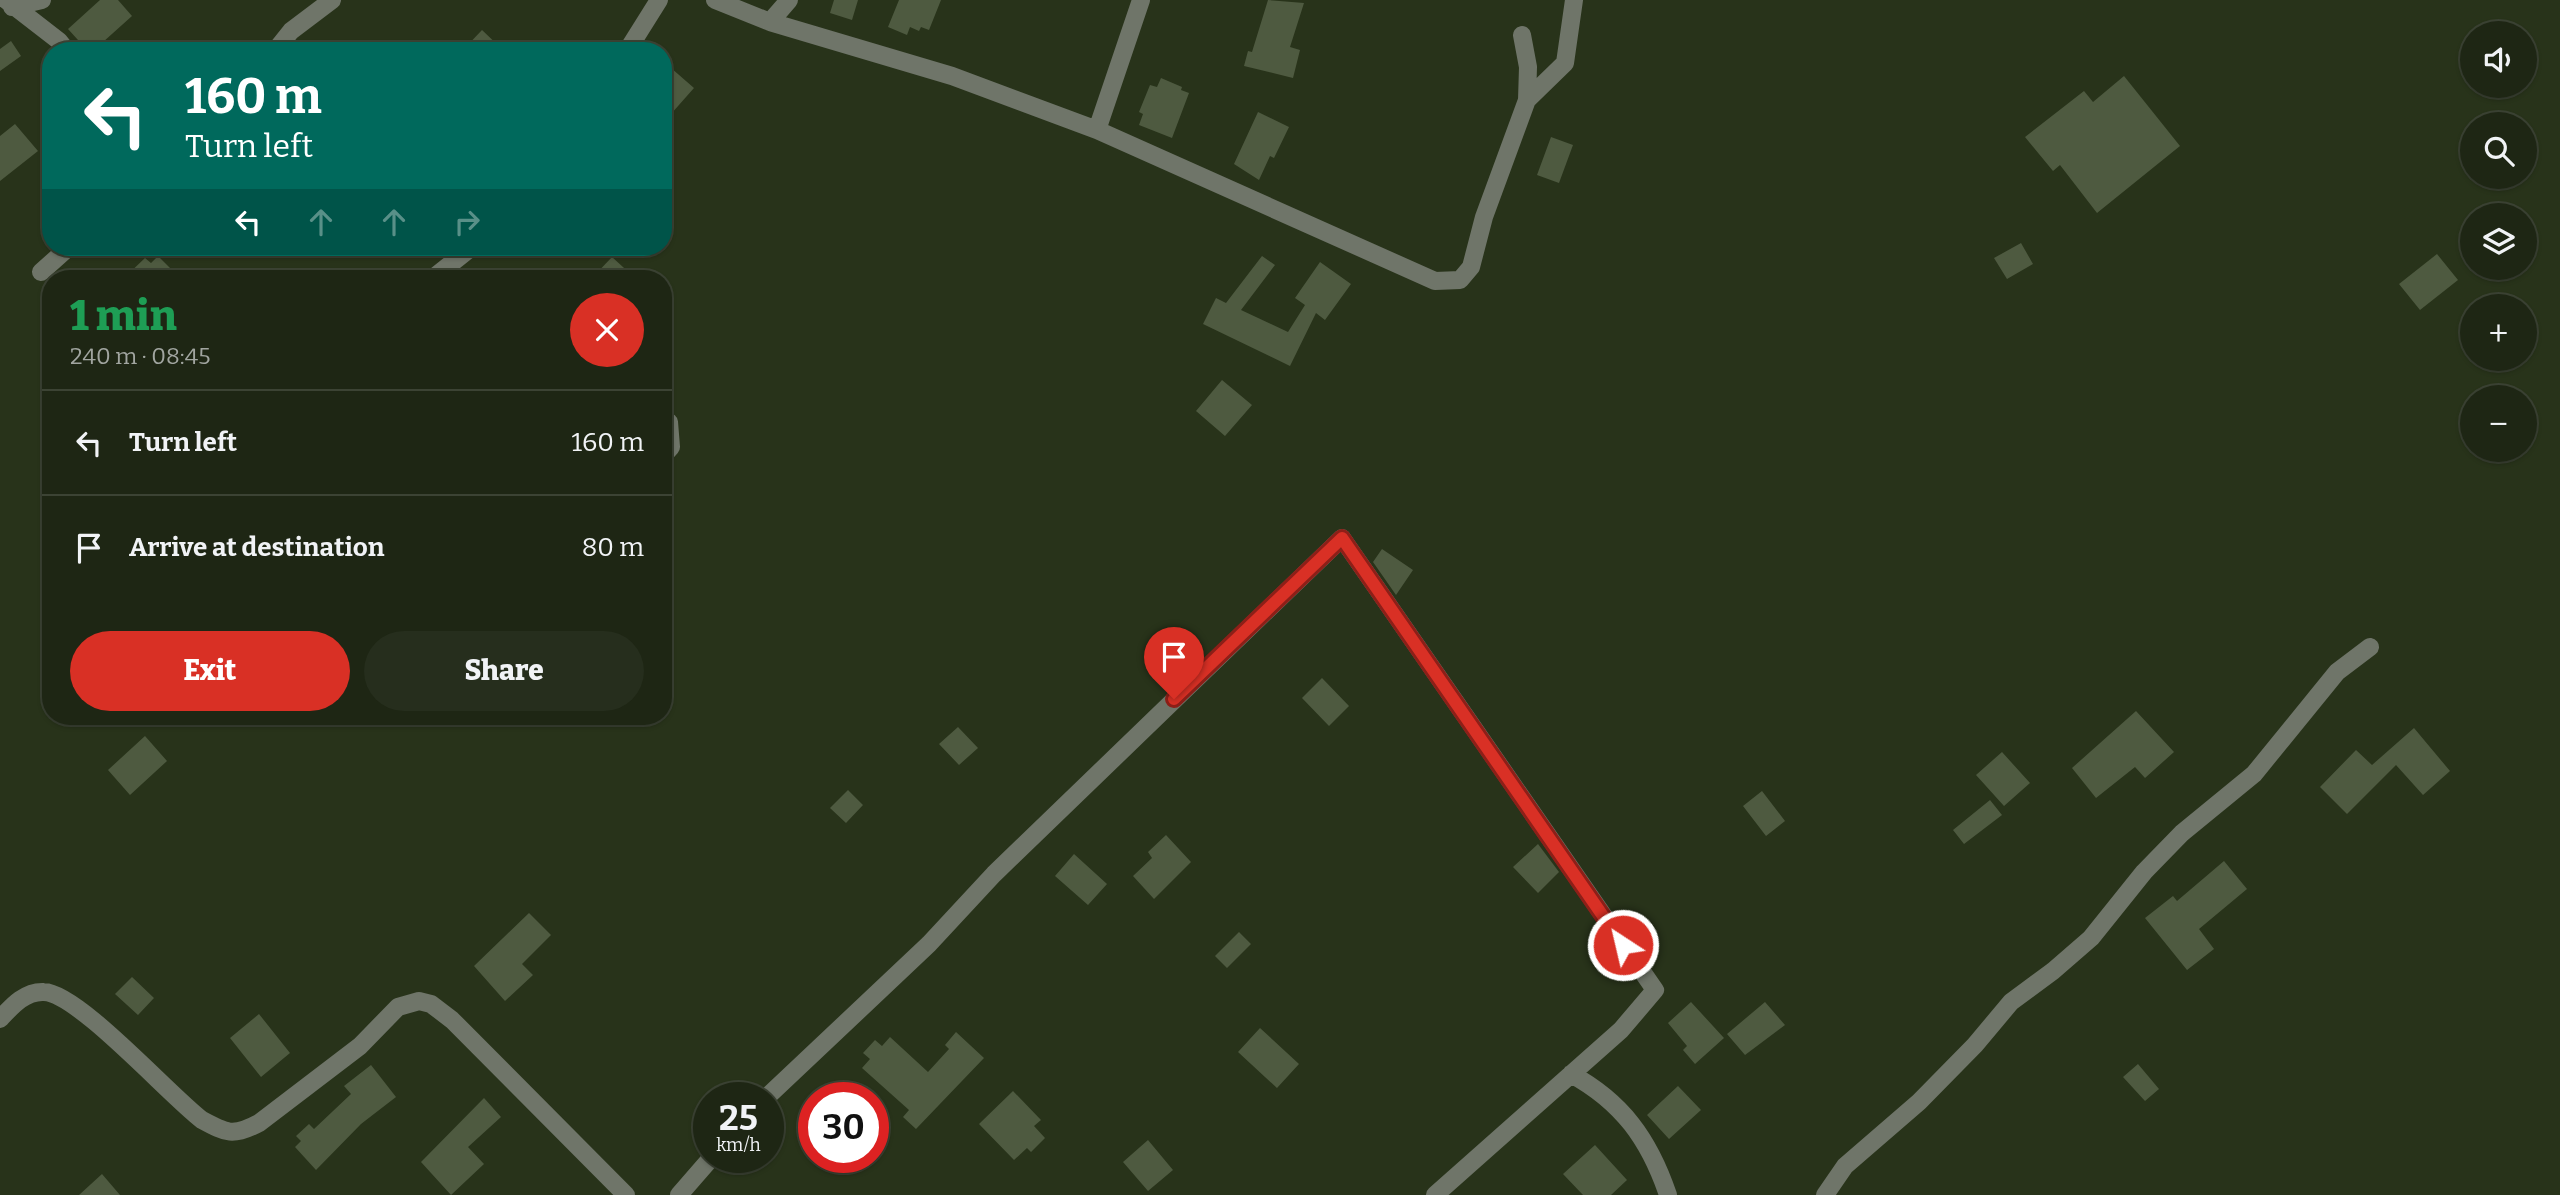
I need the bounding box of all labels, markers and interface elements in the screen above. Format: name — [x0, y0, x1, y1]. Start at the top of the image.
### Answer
map controls — [2460, 21, 2537, 462]
button: sound — [2460, 21, 2537, 98]
text: 160 m — [185, 67, 322, 126]
icon: left — [70, 70, 161, 161]
button: search — [2460, 112, 2537, 189]
text: Turn left — [185, 127, 313, 165]
icon: left — [229, 203, 267, 241]
icon: ahead — [302, 203, 340, 241]
icon: ahead — [375, 203, 413, 241]
icon: right — [448, 203, 486, 241]
button: layers — [2460, 203, 2537, 280]
text: 1 min — [70, 291, 177, 341]
button: close — [570, 293, 644, 367]
button: + — [2460, 294, 2537, 371]
text: 240 m · 08:45 — [70, 342, 210, 370]
button: − — [2460, 385, 2537, 462]
icon: left — [70, 424, 108, 462]
text: Turn left — [129, 427, 237, 458]
text: 160 m — [572, 427, 644, 458]
icon: arrive — [70, 529, 108, 567]
text: Arrive at destination — [129, 532, 384, 563]
text: 80 m — [582, 532, 644, 563]
pin — [1144, 627, 1204, 699]
button: Exit — [70, 631, 350, 711]
button: Share — [364, 631, 644, 711]
icon: arrive — [1155, 638, 1193, 676]
position arrow — [1586, 908, 1660, 982]
speed limit sign: 30 — [798, 1082, 889, 1173]
text: 25 — [719, 1097, 758, 1139]
text: km/h — [716, 1134, 761, 1156]

